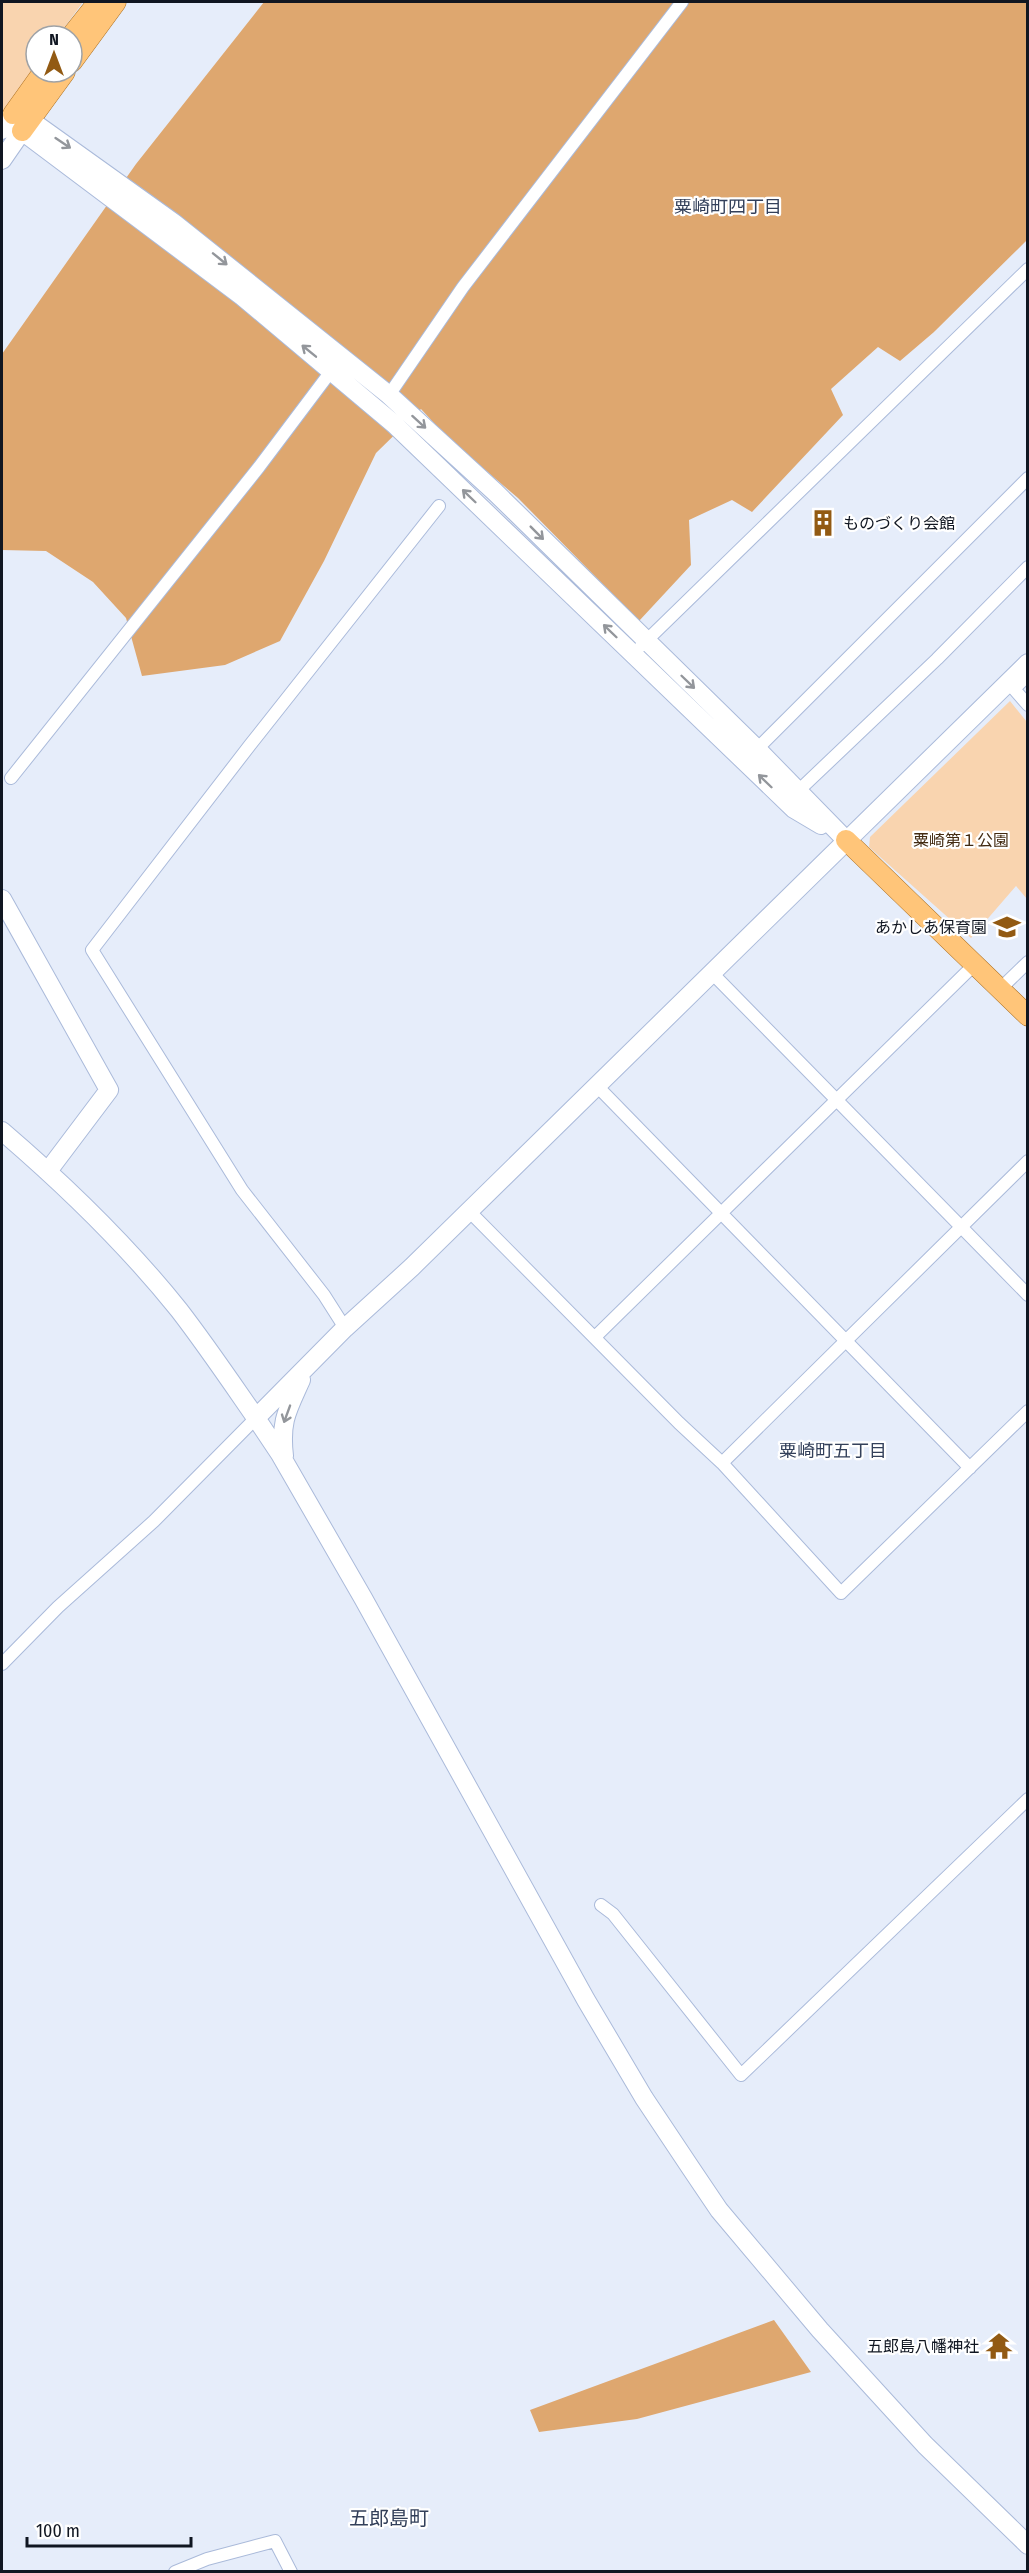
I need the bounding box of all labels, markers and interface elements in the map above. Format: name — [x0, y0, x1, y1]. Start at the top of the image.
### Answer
north arrow — [24, 24, 84, 84]
text: N — [49, 30, 59, 49]
one-way arrow — [55, 137, 71, 149]
district label: 粟崎町四丁目 — [674, 196, 782, 218]
one-way arrow — [211, 252, 227, 265]
one-way arrow — [302, 344, 317, 358]
one-way arrow — [411, 415, 426, 429]
one-way arrow — [462, 489, 477, 503]
building icon: ものづくり会館 — [808, 508, 838, 538]
place label: ものづくり会館 — [843, 514, 955, 533]
one-way arrow — [529, 526, 544, 540]
one-way arrow — [603, 623, 618, 638]
one-way arrow — [681, 675, 696, 689]
one-way arrow — [758, 774, 773, 788]
park label: 粟崎第１公園 — [913, 831, 1009, 850]
school or university icon: あかしあ保育園 — [992, 912, 1022, 942]
place label: あかしあ保育園 — [875, 918, 987, 937]
one-way arrow — [280, 1404, 291, 1423]
district label: 粟崎町五丁目 — [779, 1440, 887, 1462]
temple icon: 五郎島八幡神社 — [984, 2331, 1014, 2361]
place label: 五郎島八幡神社 — [867, 2337, 979, 2356]
district label: 五郎島町 — [349, 2506, 429, 2530]
scale bar — [27, 2510, 190, 2548]
text: 100 m — [36, 2520, 80, 2542]

